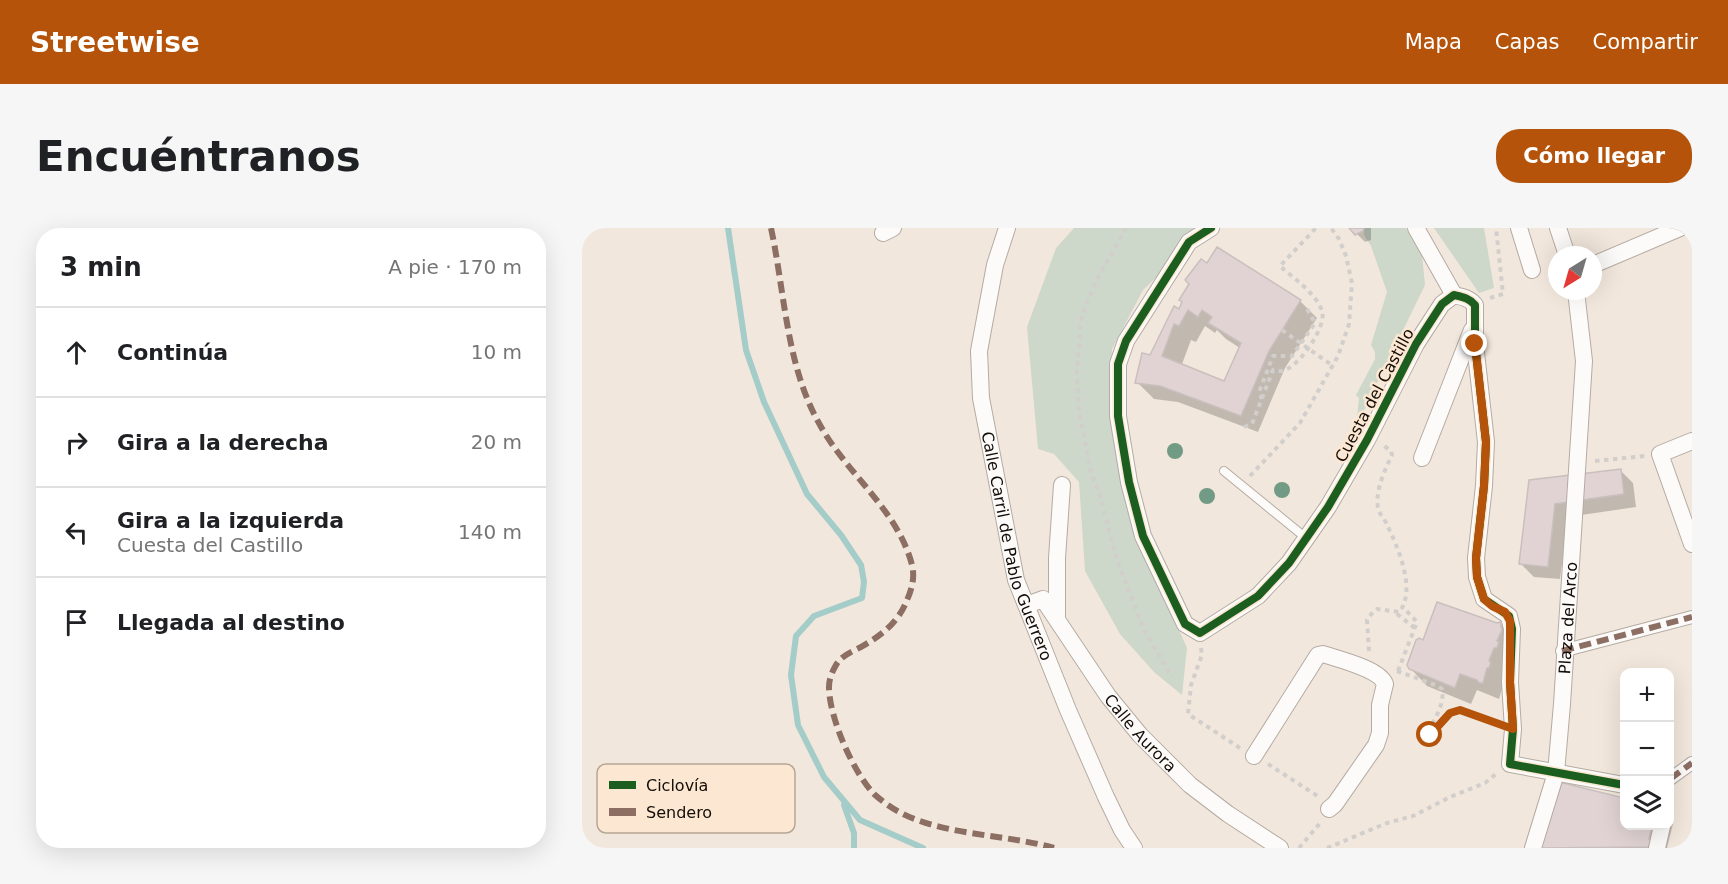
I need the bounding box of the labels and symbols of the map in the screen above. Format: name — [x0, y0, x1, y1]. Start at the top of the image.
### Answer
north arrow — [1548, 246, 1602, 300]
street label: Cuesta del Castillo — [1331, 325, 1418, 465]
route end — [1461, 330, 1487, 356]
street label: Calle Carril de Pablo Guerrero — [978, 430, 1056, 663]
street label: Plaza del Arco — [1555, 561, 1581, 675]
street label: Calle Aurora — [1100, 690, 1180, 776]
route start — [1416, 721, 1442, 747]
legend — [597, 764, 795, 833]
text: Ciclovía — [646, 776, 708, 795]
text: Sendero — [646, 803, 712, 822]

